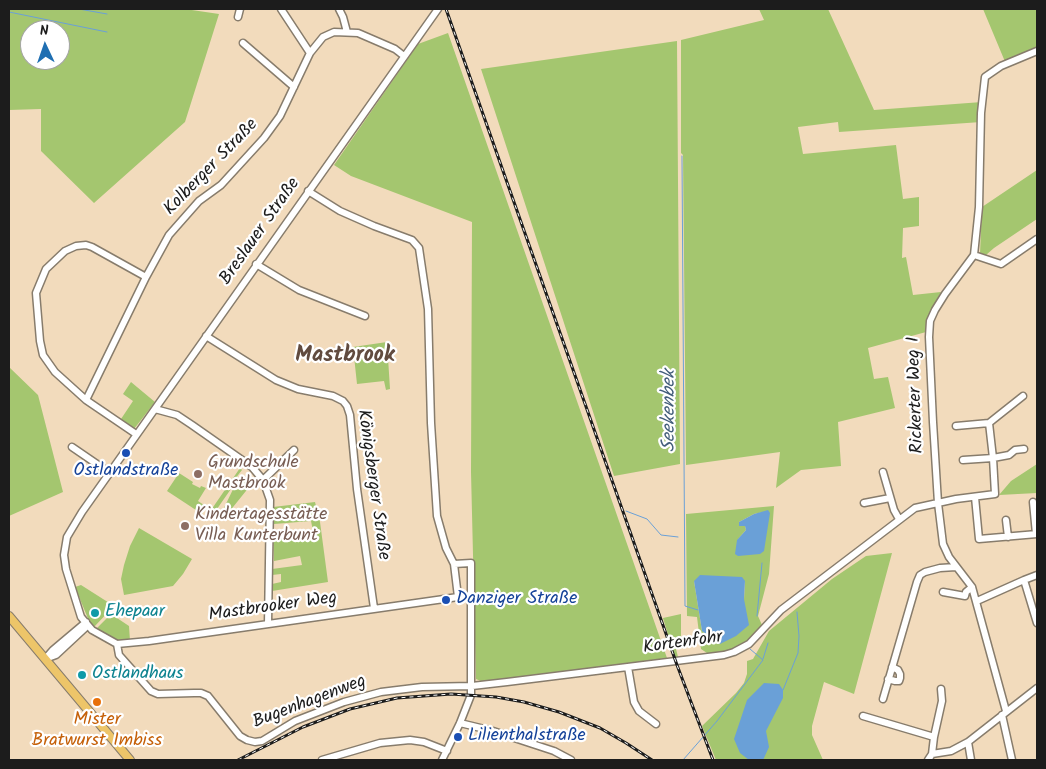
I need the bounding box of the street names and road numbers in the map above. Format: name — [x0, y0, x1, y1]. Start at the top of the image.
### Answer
street label: Kolberger Straße — [160, 115, 264, 221]
street label: Breslauer Straße — [216, 174, 306, 290]
street label: Rickerter Weg I — [904, 336, 930, 454]
street label: Königsberger Straße — [351, 408, 393, 562]
street label: Mastbrooker Weg — [207, 588, 339, 628]
street label: Kortenfohr — [642, 628, 724, 660]
street label: Bugenhagenweg — [250, 672, 370, 734]

